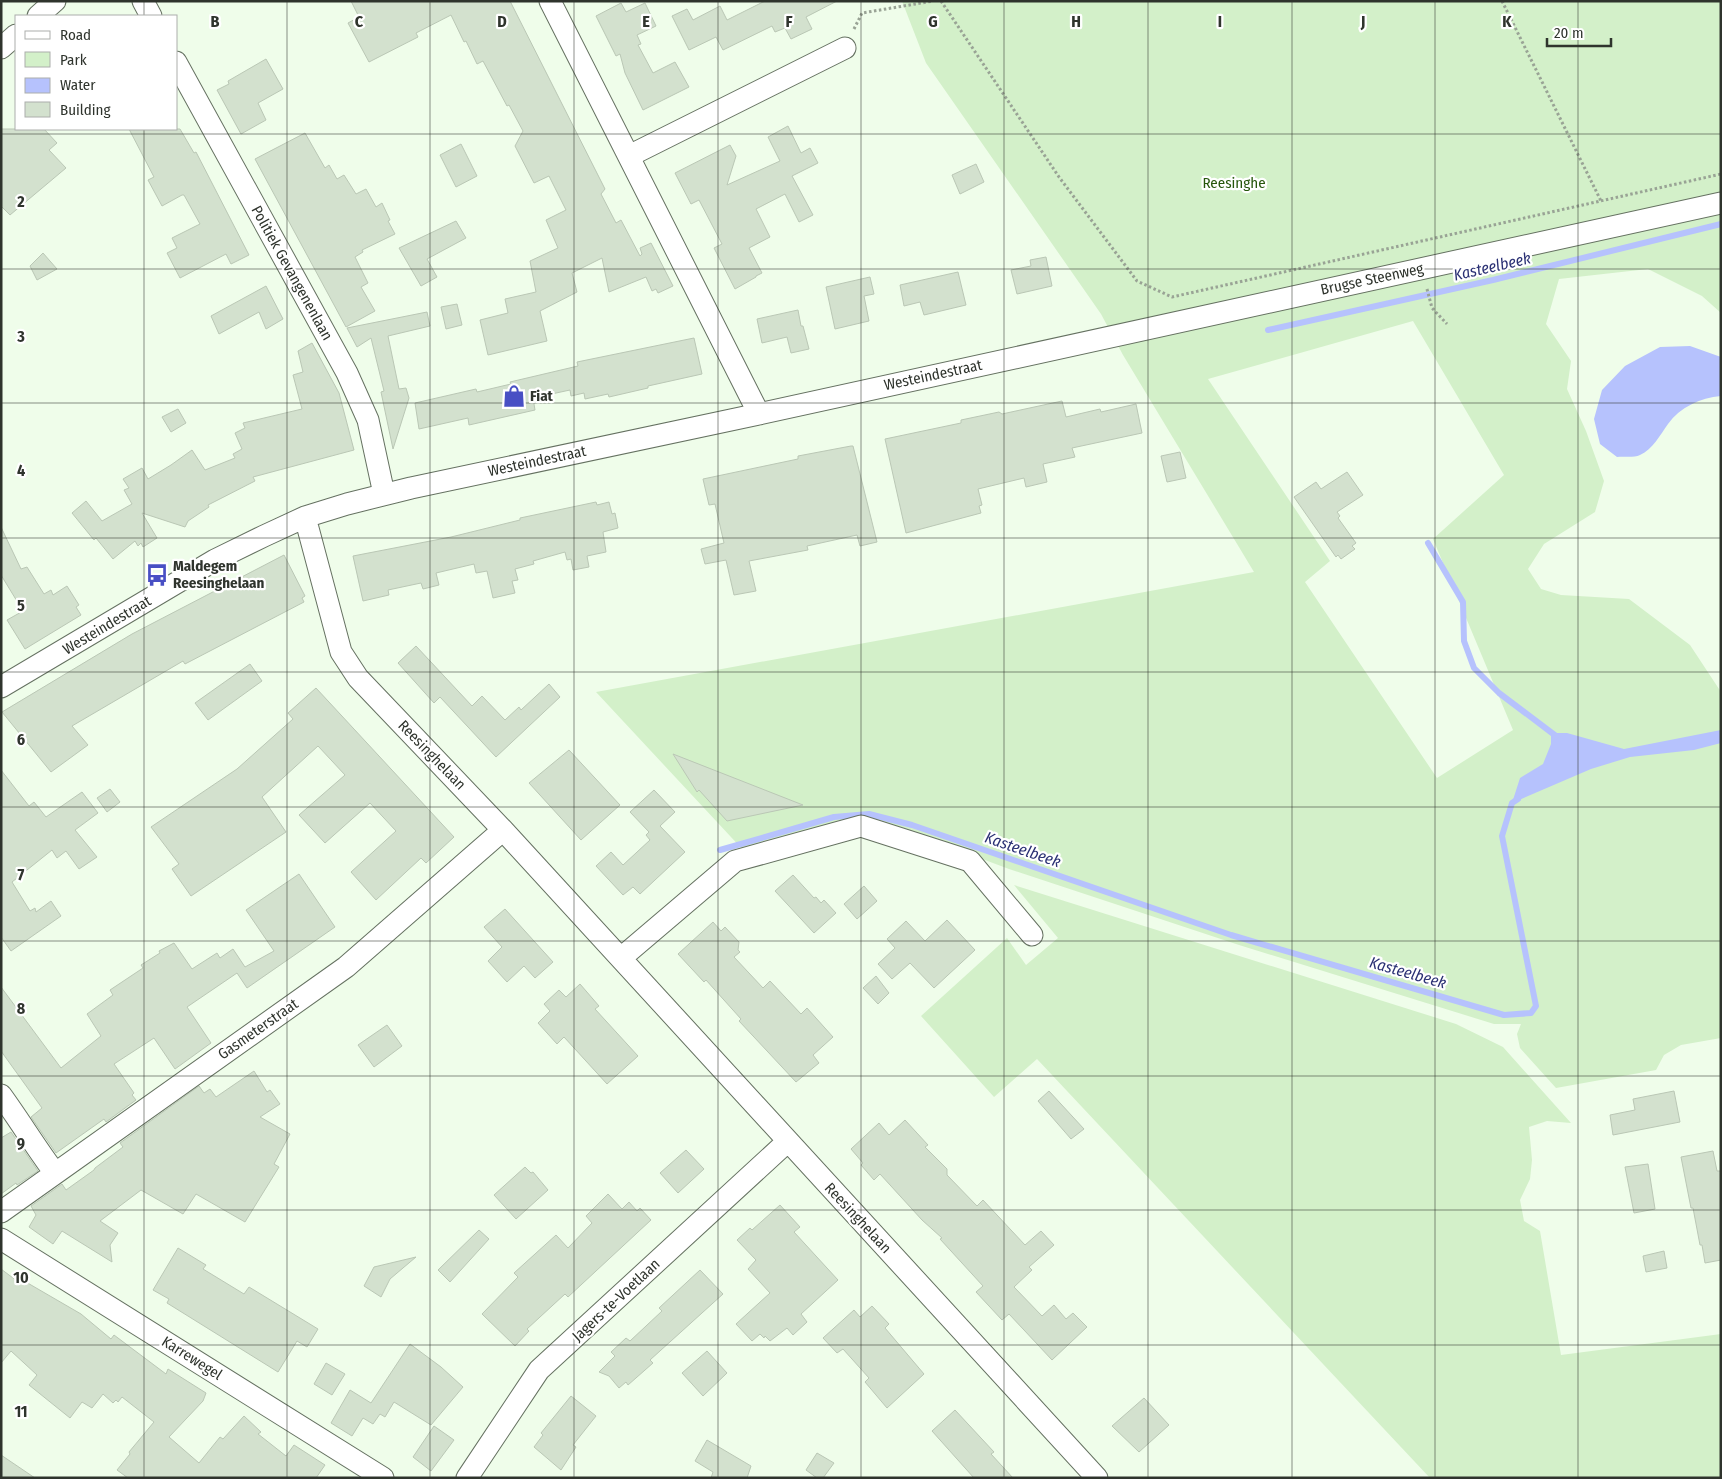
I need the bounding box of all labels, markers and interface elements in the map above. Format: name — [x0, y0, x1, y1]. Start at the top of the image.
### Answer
text: B — [211, 12, 220, 31]
text: C — [355, 12, 364, 31]
text: D — [497, 12, 507, 31]
text: E — [642, 12, 650, 31]
text: F — [785, 12, 793, 31]
text: G — [928, 12, 938, 31]
text: H — [1071, 12, 1081, 31]
text: I — [1218, 12, 1222, 31]
text: J — [1360, 12, 1365, 31]
text: K — [1502, 12, 1512, 31]
legend — [15, 15, 178, 130]
scale bar — [1547, 15, 1611, 47]
text: 20 m — [1554, 24, 1584, 42]
text: Road — [60, 26, 91, 44]
text: Park — [60, 51, 87, 69]
text: Water — [60, 76, 96, 94]
text: Building — [60, 101, 111, 119]
park label: Reesinghe — [1202, 174, 1266, 192]
text: 2 — [16, 192, 25, 211]
street label: Politiek Gevangenenlaan — [247, 203, 337, 343]
water label: Kasteelbeek — [1451, 248, 1533, 285]
street label: Brugse Steenweg — [1319, 259, 1425, 299]
text: 3 — [16, 327, 25, 346]
street label: Westeindestraat — [882, 356, 984, 394]
shop icon: Fiat — [501, 383, 527, 409]
place label: Fiat — [530, 387, 554, 405]
street label: Westeindestraat — [486, 442, 588, 480]
text: 4 — [17, 461, 25, 480]
place label: Maldegem Reesinghelaan — [173, 557, 265, 592]
bus stop icon: Maldegem Reesinghelaan — [144, 562, 170, 588]
street label: Westeindestraat — [60, 592, 154, 658]
text: 5 — [17, 596, 25, 615]
street label: Reesinghelaan — [394, 717, 470, 793]
text: 6 — [17, 730, 25, 749]
water label: Kasteelbeek — [982, 828, 1063, 871]
text: 7 — [18, 865, 25, 884]
water label: Kasteelbeek — [1367, 952, 1449, 993]
street label: Gasmeterstraat — [214, 995, 302, 1063]
text: 8 — [17, 999, 26, 1018]
text: 9 — [17, 1134, 25, 1153]
street label: Reesinghelaan — [821, 1179, 895, 1257]
street label: Jagers-te-Voetlaan — [568, 1255, 664, 1345]
text: 10 — [13, 1268, 29, 1287]
street label: Karrewegel — [158, 1332, 226, 1384]
text: 11 — [14, 1402, 28, 1421]

